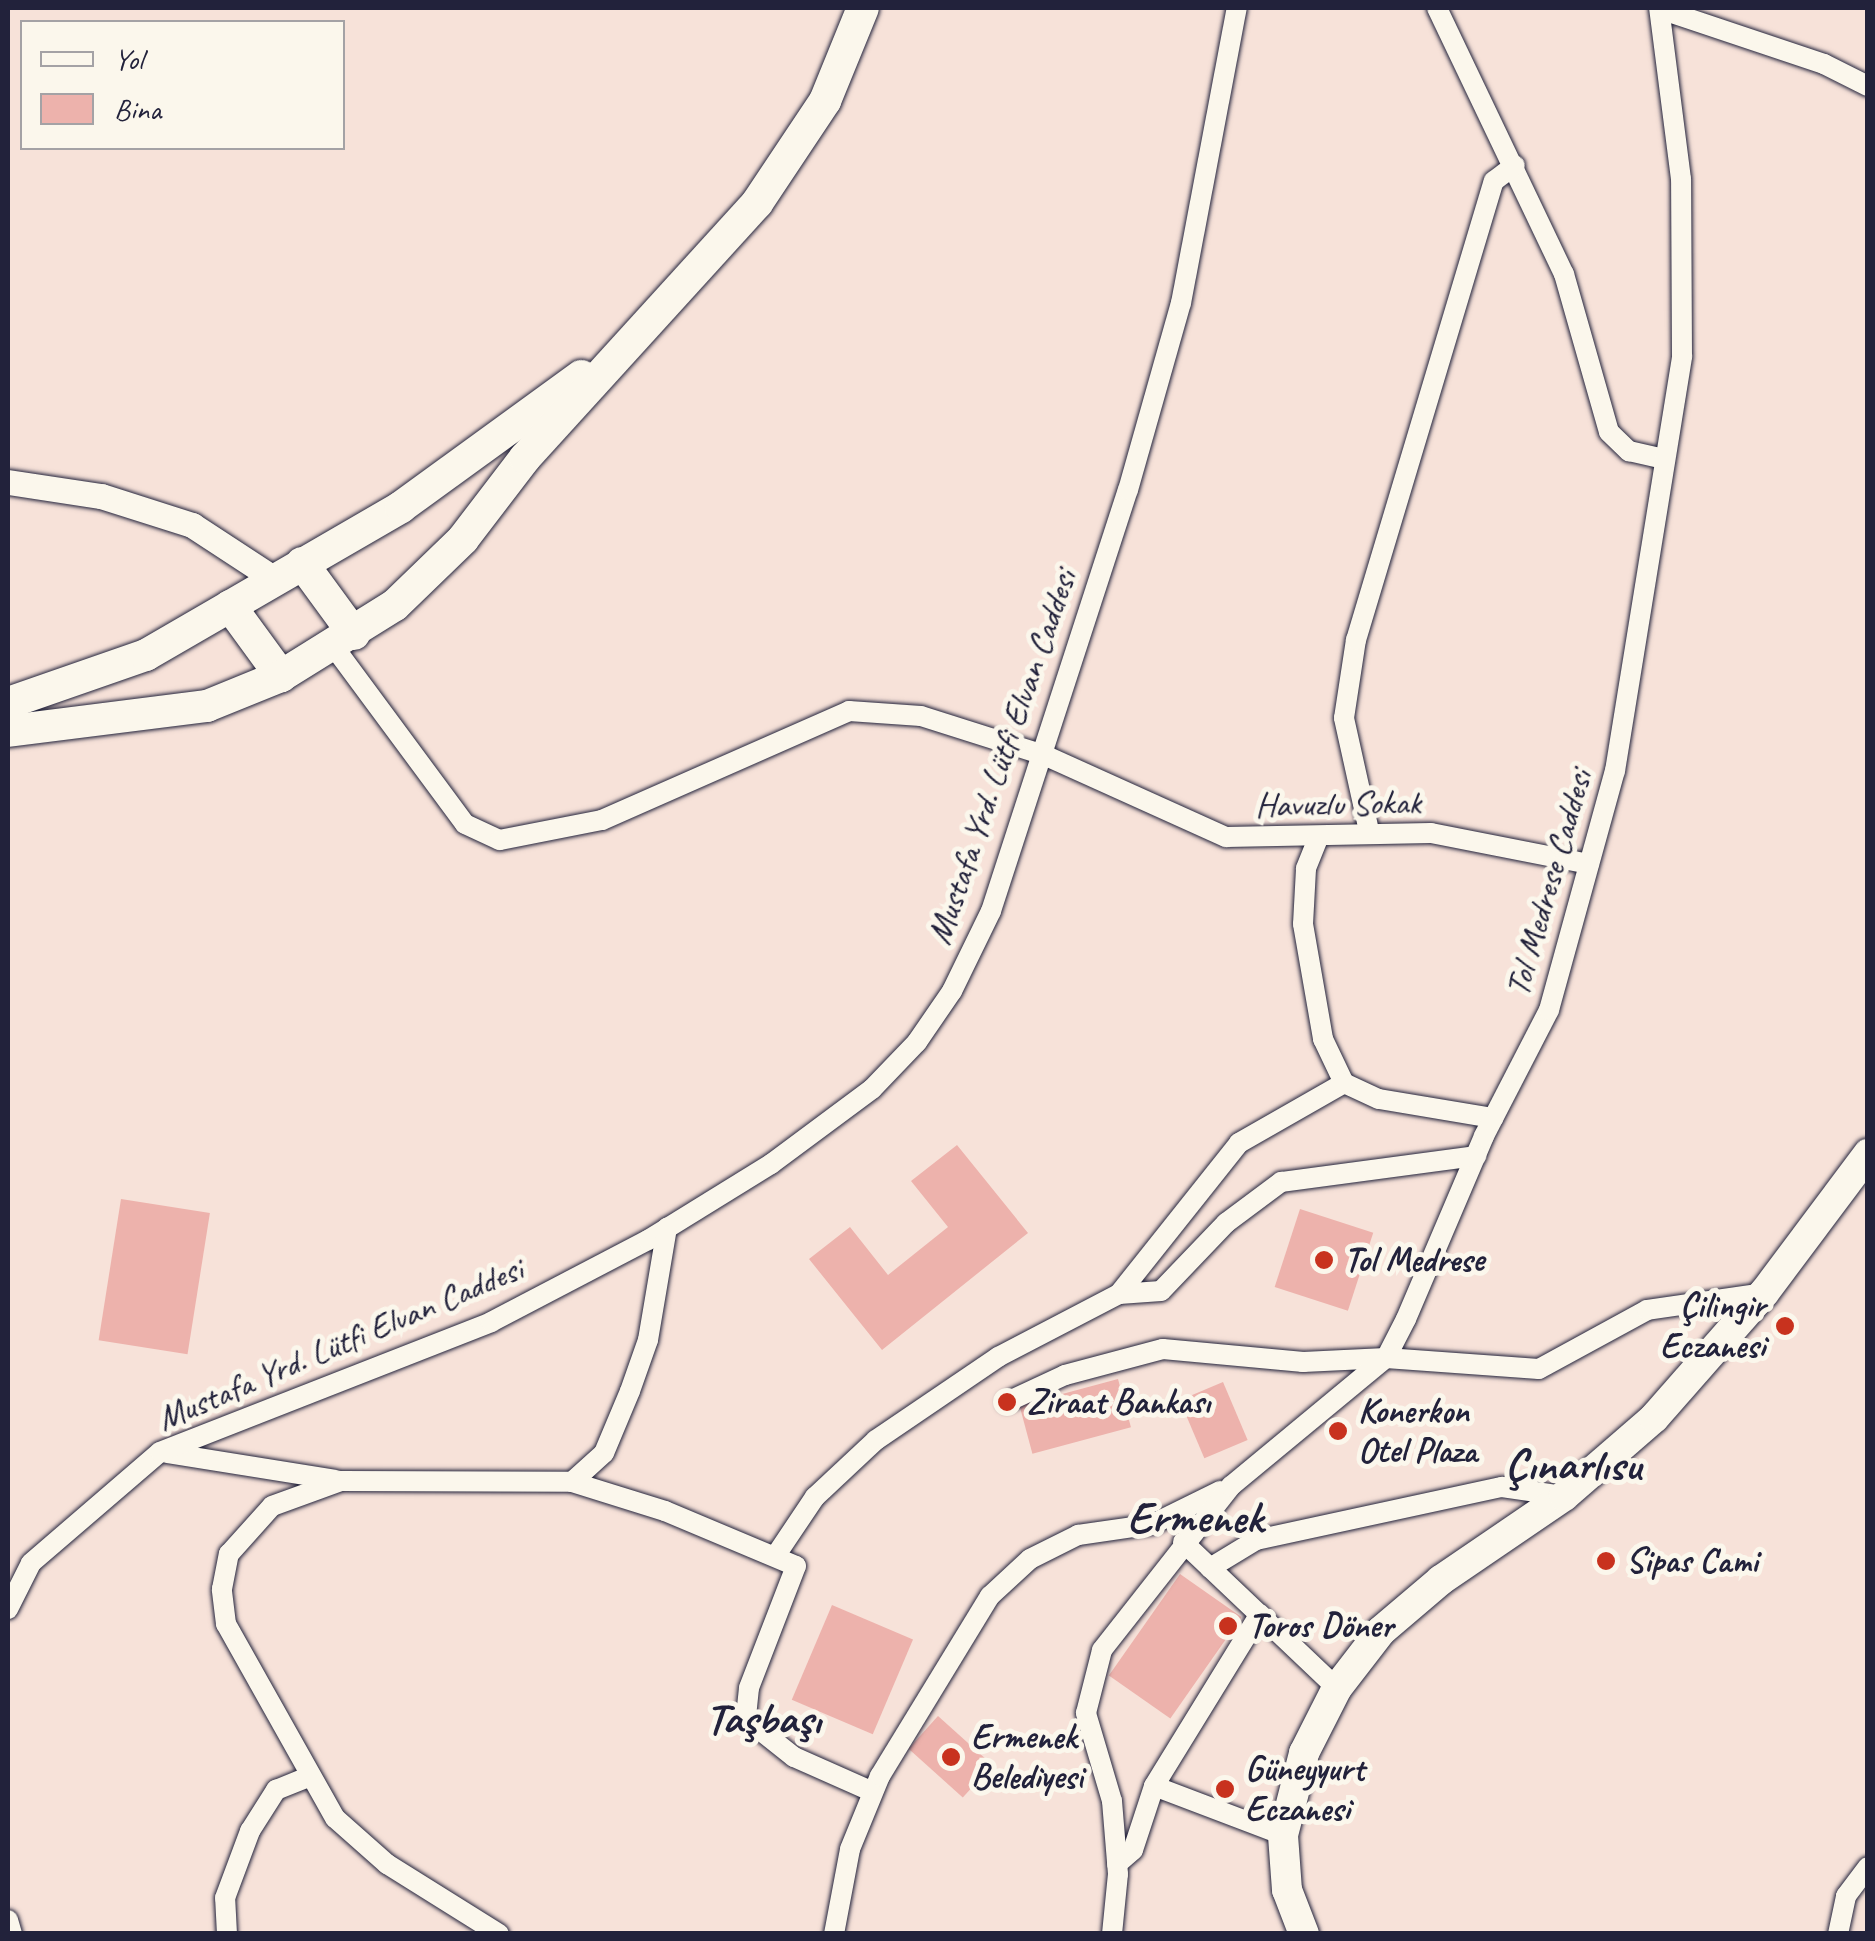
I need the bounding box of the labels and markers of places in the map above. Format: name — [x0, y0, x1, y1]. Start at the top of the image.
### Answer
place label: Tol Medrese — [1344, 1239, 1484, 1281]
marker: Tol Medrese — [1313, 1249, 1335, 1271]
place label: Çilingir Eczanesi — [1660, 1285, 1765, 1367]
marker: Çilingir Eczanesi — [1774, 1315, 1796, 1337]
place label: Ziraat Bankası — [1027, 1381, 1210, 1423]
place label: Konerkon Otel Plaza — [1358, 1390, 1478, 1472]
marker: Ziraat Bankası — [996, 1391, 1018, 1413]
marker: Konerkon Otel Plaza — [1327, 1420, 1349, 1442]
place label: Sipas Cami — [1626, 1540, 1758, 1582]
marker: Sipas Cami — [1595, 1550, 1617, 1572]
place label: Toros Döner — [1248, 1605, 1393, 1647]
marker: Toros Döner — [1217, 1615, 1239, 1637]
place label: Ermenek Belediyesi — [971, 1716, 1083, 1798]
marker: Ermenek Belediyesi — [940, 1746, 962, 1768]
place label: Güneyyurt Eczanesi — [1245, 1748, 1364, 1830]
marker: Güneyyurt Eczanesi — [1214, 1778, 1236, 1800]

